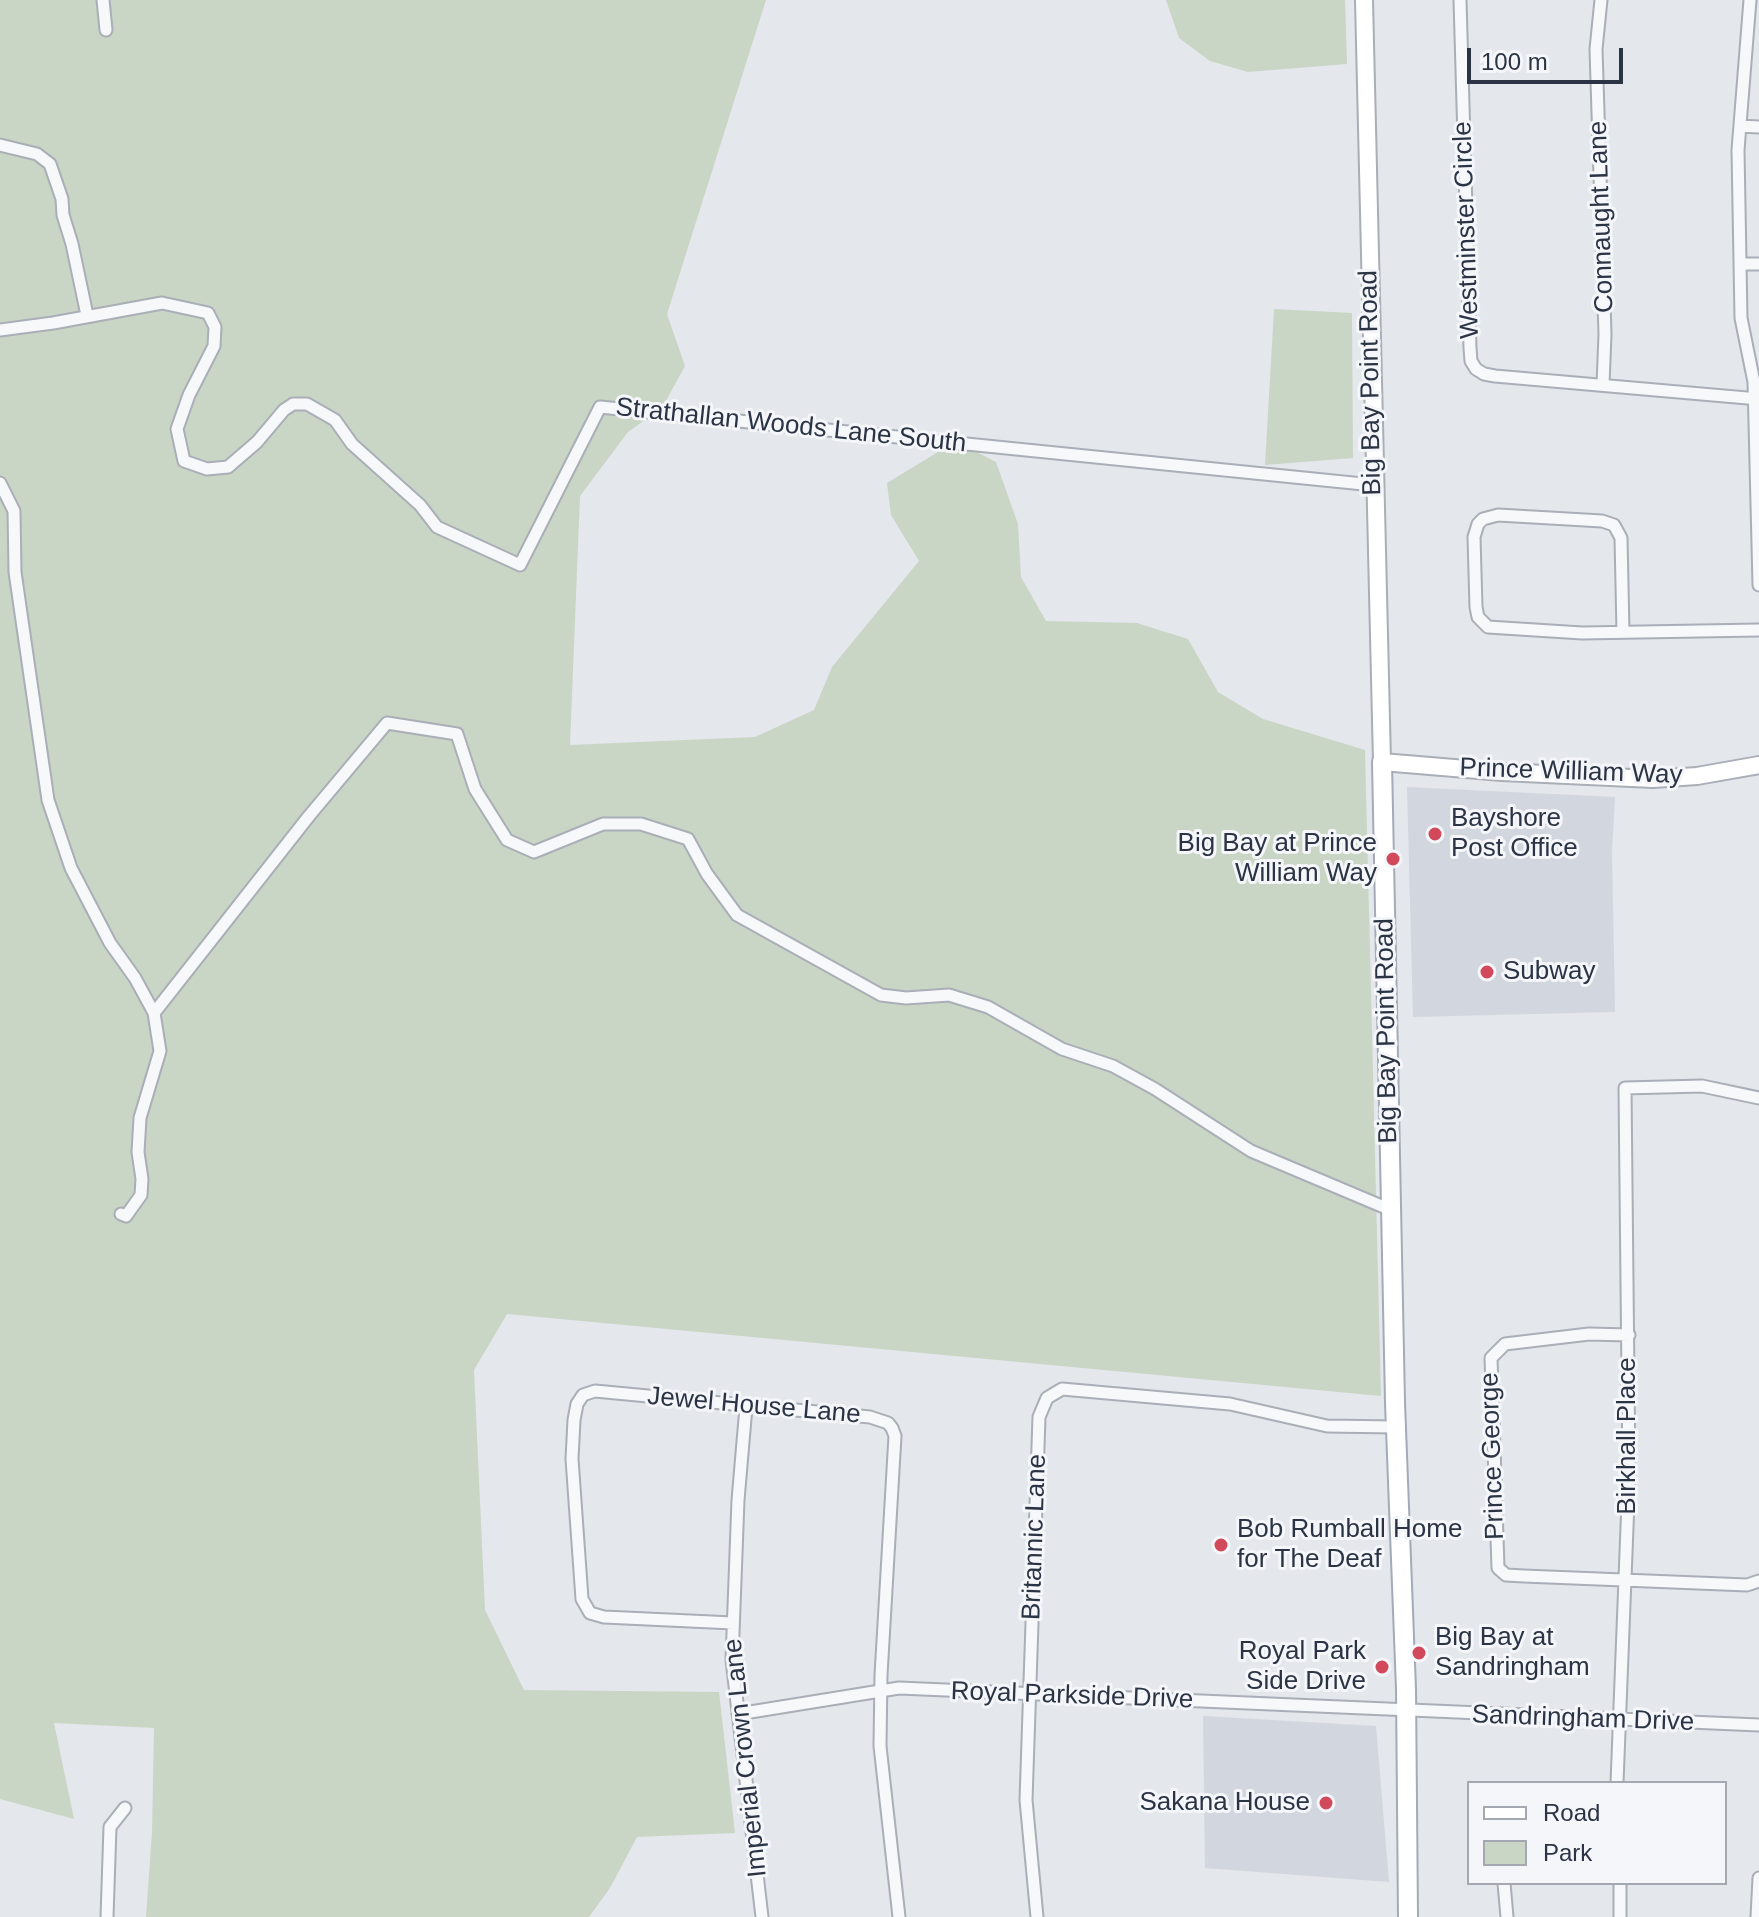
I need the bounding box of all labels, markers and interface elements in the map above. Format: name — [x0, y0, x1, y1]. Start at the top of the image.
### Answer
scale bar — [1471, 32, 1627, 82]
text: 100 m — [1481, 48, 1548, 75]
street label: Connaught Lane — [1583, 120, 1621, 314]
street label: Westminster Circle — [1448, 121, 1486, 339]
street label: Big Bay Point Road — [1353, 270, 1389, 496]
street label: Strathallan Woods Lane South — [614, 392, 968, 460]
street label: Prince William Way — [1459, 753, 1683, 791]
place label: Bayshore Post Office — [1451, 803, 1578, 864]
marker: Bayshore Post Office — [1426, 825, 1444, 843]
place label: Big Bay at Prince William Way — [1178, 828, 1377, 890]
marker: Big Bay at Prince William Way — [1384, 850, 1402, 868]
street label: Big Bay Point Road — [1369, 918, 1405, 1144]
place label: Subway — [1503, 956, 1595, 988]
marker: Subway — [1478, 963, 1496, 981]
street label: Birkhall Place — [1612, 1357, 1644, 1515]
street label: Prince George — [1474, 1372, 1512, 1540]
street label: Jewel House Lane — [646, 1381, 862, 1431]
street label: Britannic Lane — [1017, 1453, 1053, 1621]
place label: Bob Rumball Home for The Deaf — [1237, 1514, 1462, 1576]
marker: Bob Rumball Home for The Deaf — [1212, 1536, 1230, 1554]
place label: Big Bay at Sandringham — [1435, 1622, 1590, 1684]
place label: Royal Park Side Drive — [1239, 1636, 1366, 1698]
street label: Imperial Crown Lane — [718, 1637, 774, 1879]
marker: Big Bay at Sandringham — [1410, 1644, 1428, 1662]
marker: Royal Park Side Drive — [1373, 1658, 1391, 1676]
street label: Royal Parkside Drive — [950, 1676, 1194, 1716]
street label: Sandringham Drive — [1471, 1700, 1695, 1738]
legend — [1467, 1781, 1727, 1885]
place label: Sakana House — [1139, 1787, 1310, 1819]
marker: Sakana House — [1317, 1794, 1335, 1812]
text: Road — [1543, 1799, 1600, 1826]
text: Park — [1543, 1839, 1592, 1866]

